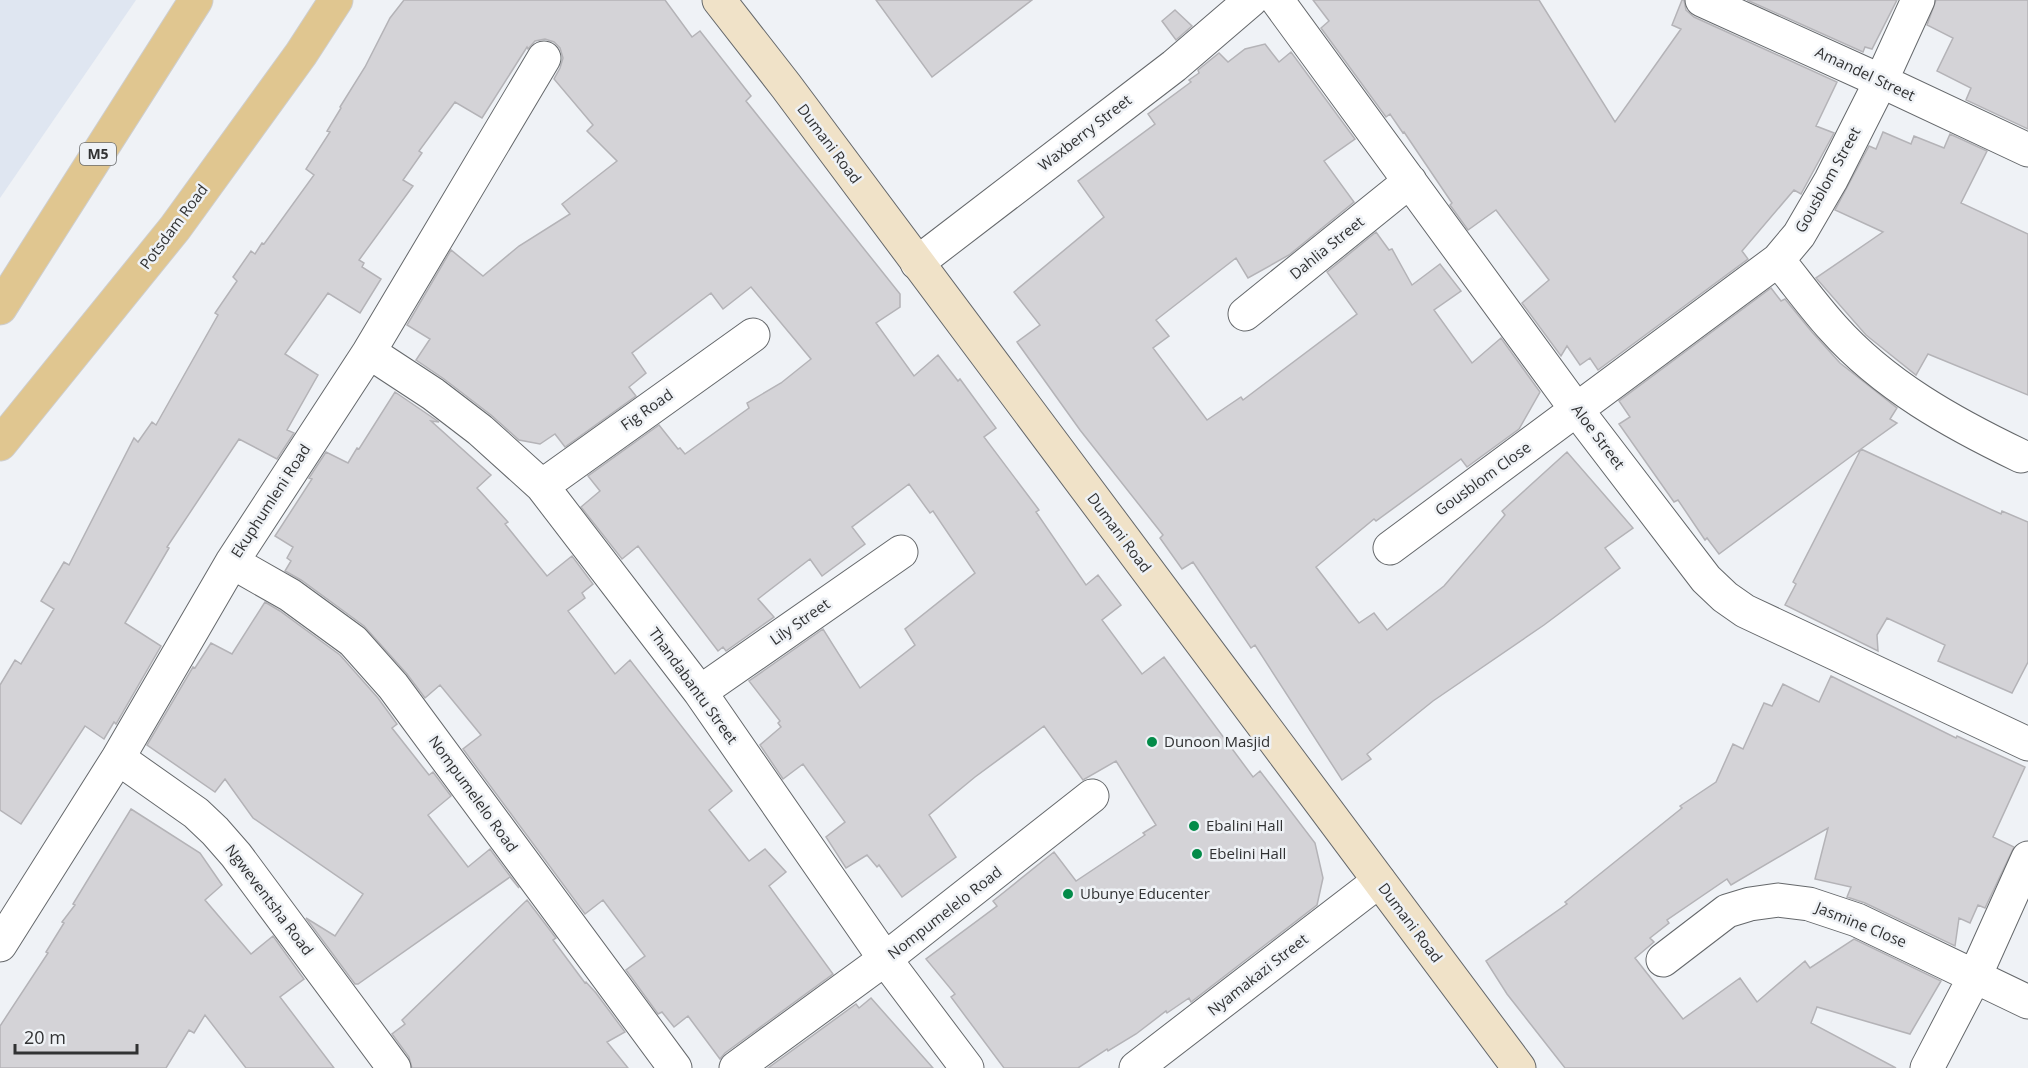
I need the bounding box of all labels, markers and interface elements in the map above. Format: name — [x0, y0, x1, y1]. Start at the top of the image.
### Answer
street label: Amandel Street — [1812, 41, 1919, 105]
street label: Waxberry Street — [1034, 89, 1135, 175]
street label: Dumani Road — [793, 99, 866, 187]
street label: Gousblom Street — [1790, 123, 1864, 236]
road number: M5 — [80, 143, 116, 165]
street label: Potsdam Road — [135, 180, 212, 273]
street label: Dahlia Street — [1285, 211, 1368, 283]
street label: Fig Road — [616, 384, 676, 434]
street label: Aloe Street — [1568, 400, 1630, 473]
street label: Gousblom Close — [1430, 437, 1534, 520]
street label: Ekuphumleni Road — [226, 440, 314, 561]
street label: Dumani Road — [1083, 488, 1156, 576]
street label: Lily Street — [766, 593, 833, 649]
street label: Thandabantu Street — [645, 623, 743, 748]
street label: Nompumelelo Road — [425, 731, 523, 856]
place label: Dunoon Masjid — [1164, 731, 1270, 751]
marker: Dunoon Masjid — [1145, 735, 1159, 749]
place label: Ebalini Hall — [1206, 815, 1283, 835]
marker: Ebalini Hall — [1187, 819, 1201, 833]
street label: Ngweventsha Road — [221, 840, 318, 959]
place label: Ebelini Hall — [1209, 843, 1286, 863]
marker: Ebelini Hall — [1190, 847, 1204, 861]
street label: Nompumelelo Road — [883, 861, 1006, 963]
street label: Dumani Road — [1374, 878, 1447, 966]
place label: Ubunye Educenter — [1080, 883, 1210, 903]
marker: Ubunye Educenter — [1061, 887, 1075, 901]
street label: Jasmine Close — [1811, 896, 1910, 951]
street label: Nyamakazi Street — [1203, 929, 1312, 1020]
scale bar — [15, 1017, 136, 1055]
text: 20 m — [24, 1025, 66, 1049]

